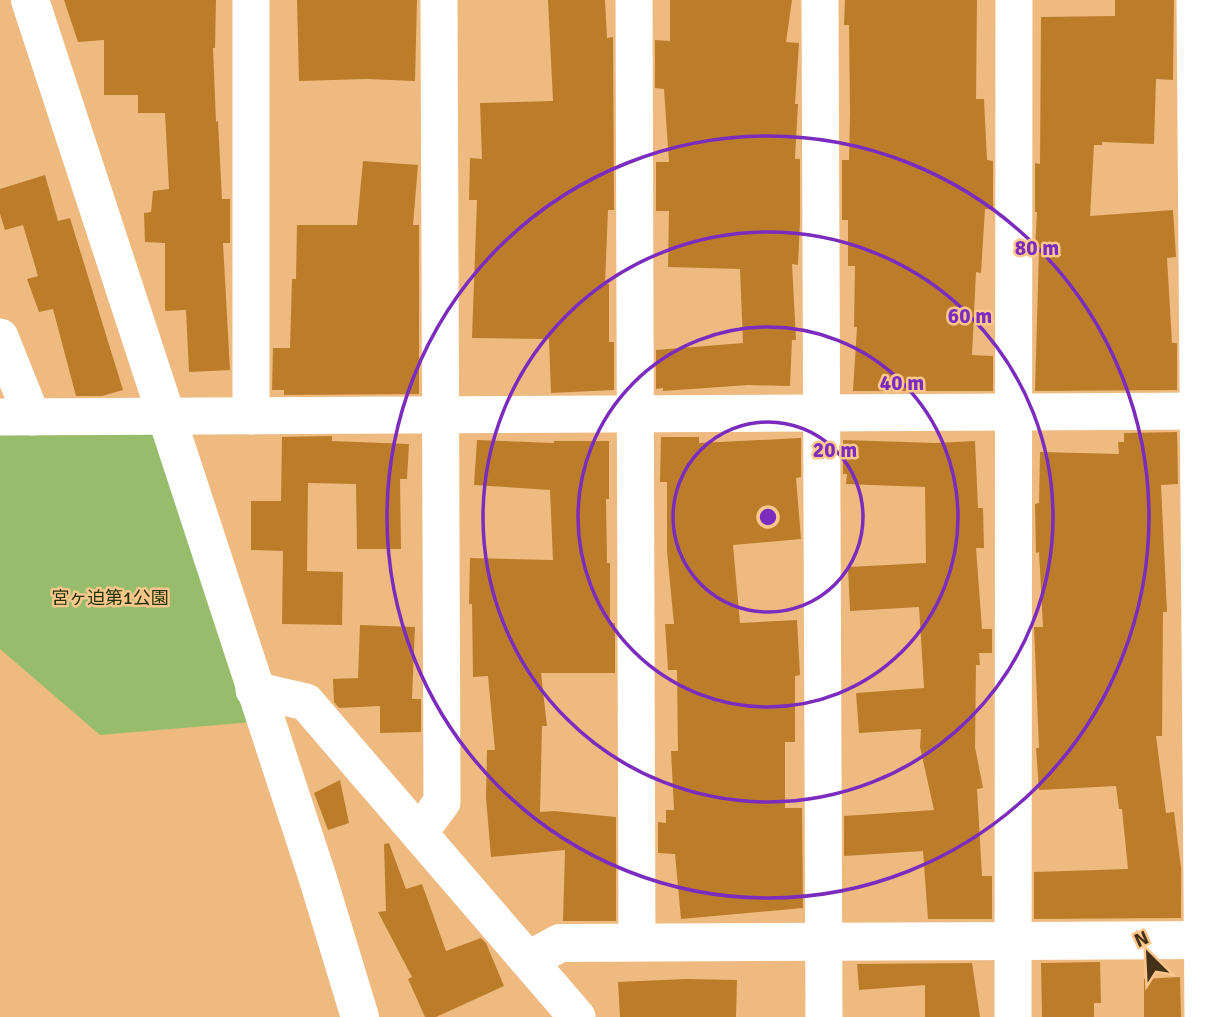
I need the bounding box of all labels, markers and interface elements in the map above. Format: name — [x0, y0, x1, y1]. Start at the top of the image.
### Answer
text: 80 m — [1015, 235, 1059, 261]
text: 60 m — [948, 303, 992, 329]
text: 40 m — [880, 370, 924, 396]
text: 20 m — [813, 437, 857, 463]
centre of rings — [756, 505, 780, 529]
park label: 宮ヶ迫第1公園 — [51, 587, 169, 609]
north arrow — [1113, 919, 1183, 989]
text: N — [1131, 926, 1152, 953]

